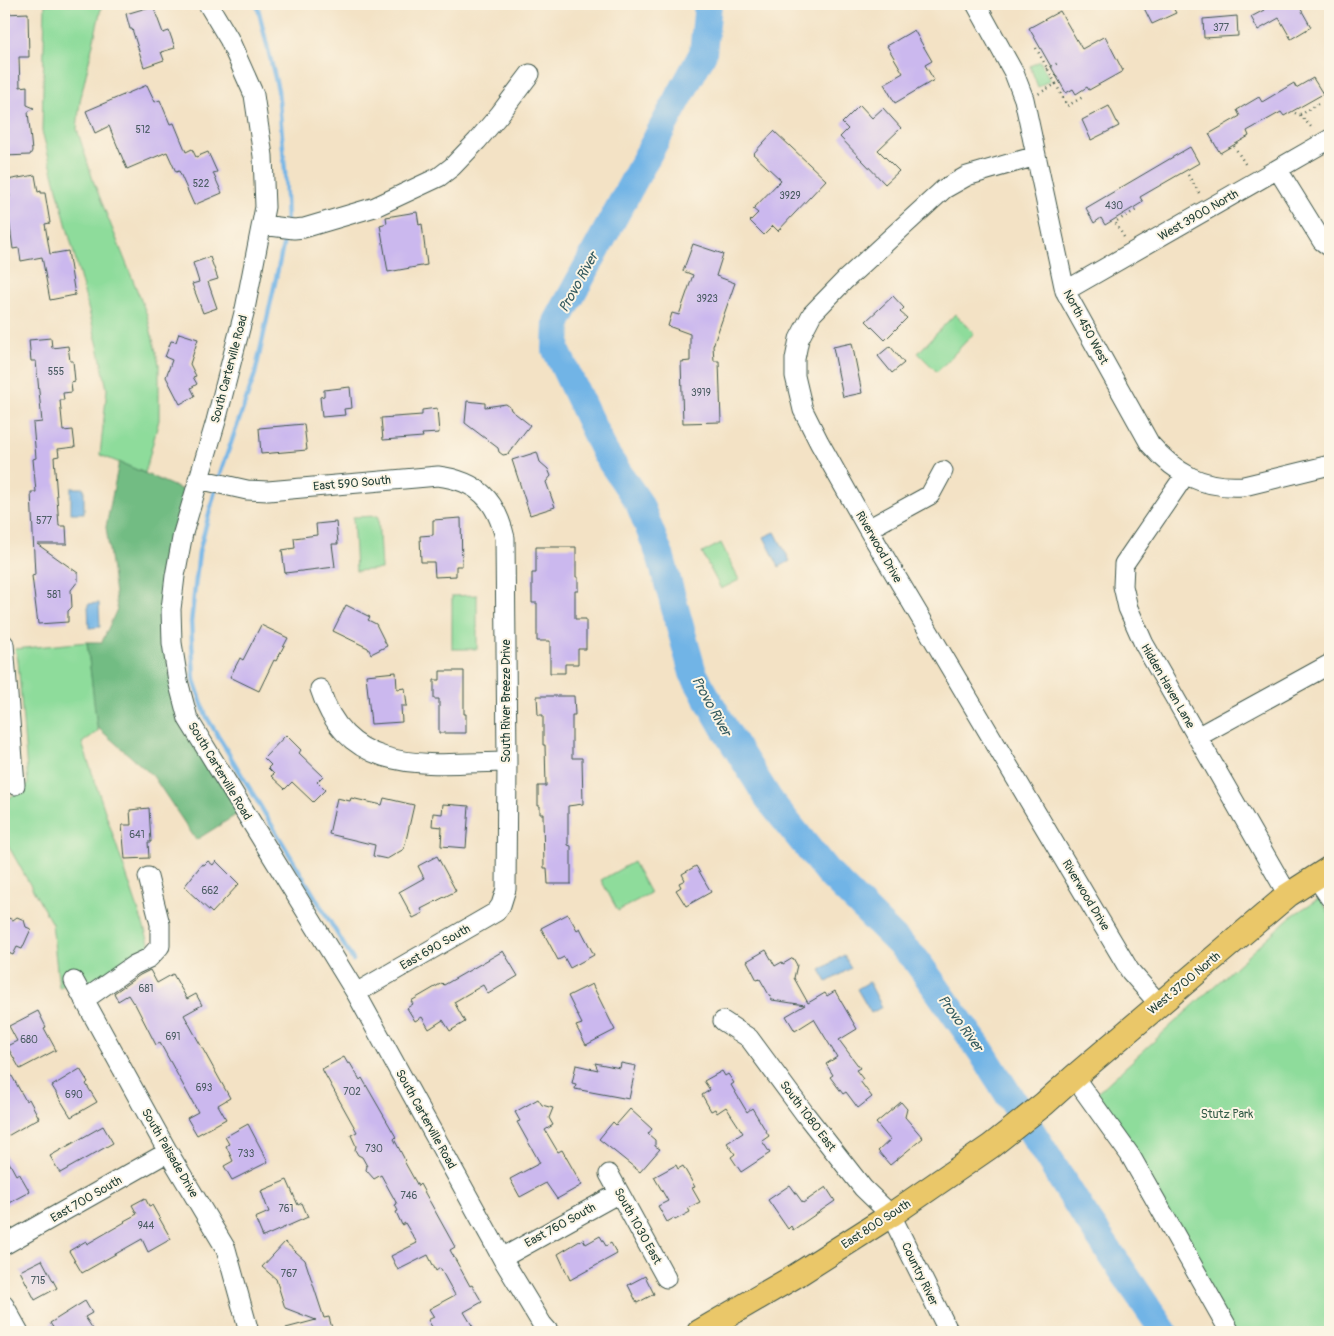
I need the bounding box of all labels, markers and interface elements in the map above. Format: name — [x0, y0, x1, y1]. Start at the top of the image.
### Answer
house number: 377 — [1213, 22, 1230, 34]
house number: 512 — [136, 124, 151, 136]
house number: 522 — [193, 178, 210, 190]
street label: West 3900 North — [1155, 186, 1241, 244]
house number: 3929 — [779, 190, 801, 202]
house number: 430 — [1105, 200, 1123, 212]
water label: Provo River — [555, 248, 603, 315]
street label: North 450 West — [1060, 287, 1112, 367]
house number: 3923 — [696, 293, 718, 305]
street label: South Carterville Road — [208, 313, 251, 425]
house number: 555 — [48, 366, 64, 378]
house number: 3919 — [691, 387, 711, 399]
street label: East 590 South — [313, 473, 392, 494]
street label: Riverwood Drive — [852, 509, 905, 586]
house number: 577 — [36, 515, 53, 527]
house number: 581 — [47, 589, 61, 601]
street label: South River Breeze Drive — [499, 639, 514, 763]
street label: Hidden Haven Lane — [1137, 641, 1198, 731]
water label: Provo River — [688, 673, 736, 741]
street label: South Carterville Road — [184, 720, 255, 823]
house number: 641 — [129, 829, 145, 841]
street label: Riverwood Drive — [1059, 857, 1113, 934]
house number: 662 — [201, 885, 219, 897]
street label: East 690 South — [397, 921, 473, 974]
street label: West 3700 North — [1145, 948, 1224, 1018]
house number: 681 — [139, 983, 153, 995]
water label: Provo River — [934, 992, 988, 1057]
house number: 691 — [166, 1031, 181, 1043]
house number: 680 — [20, 1034, 38, 1046]
street label: South Carterville Road — [392, 1067, 459, 1172]
street label: South 1080 East — [776, 1078, 839, 1155]
house number: 693 — [196, 1082, 213, 1094]
house number: 702 — [343, 1086, 361, 1098]
house number: 690 — [65, 1089, 83, 1101]
street label: South Palisade Drive — [138, 1106, 201, 1201]
park label: Stutz Park — [1201, 1107, 1253, 1122]
house number: 730 — [365, 1143, 383, 1155]
house number: 733 — [238, 1148, 255, 1160]
street label: East 700 South — [48, 1173, 125, 1226]
street label: South 1030 East — [610, 1185, 665, 1267]
house number: 746 — [401, 1190, 418, 1202]
street label: East 800 South — [839, 1196, 914, 1252]
street label: East 760 South — [522, 1200, 599, 1251]
house number: 761 — [278, 1203, 294, 1215]
house number: 944 — [138, 1220, 155, 1232]
street label: Country River — [898, 1240, 942, 1309]
house number: 767 — [281, 1268, 298, 1280]
house number: 715 — [31, 1275, 45, 1287]

